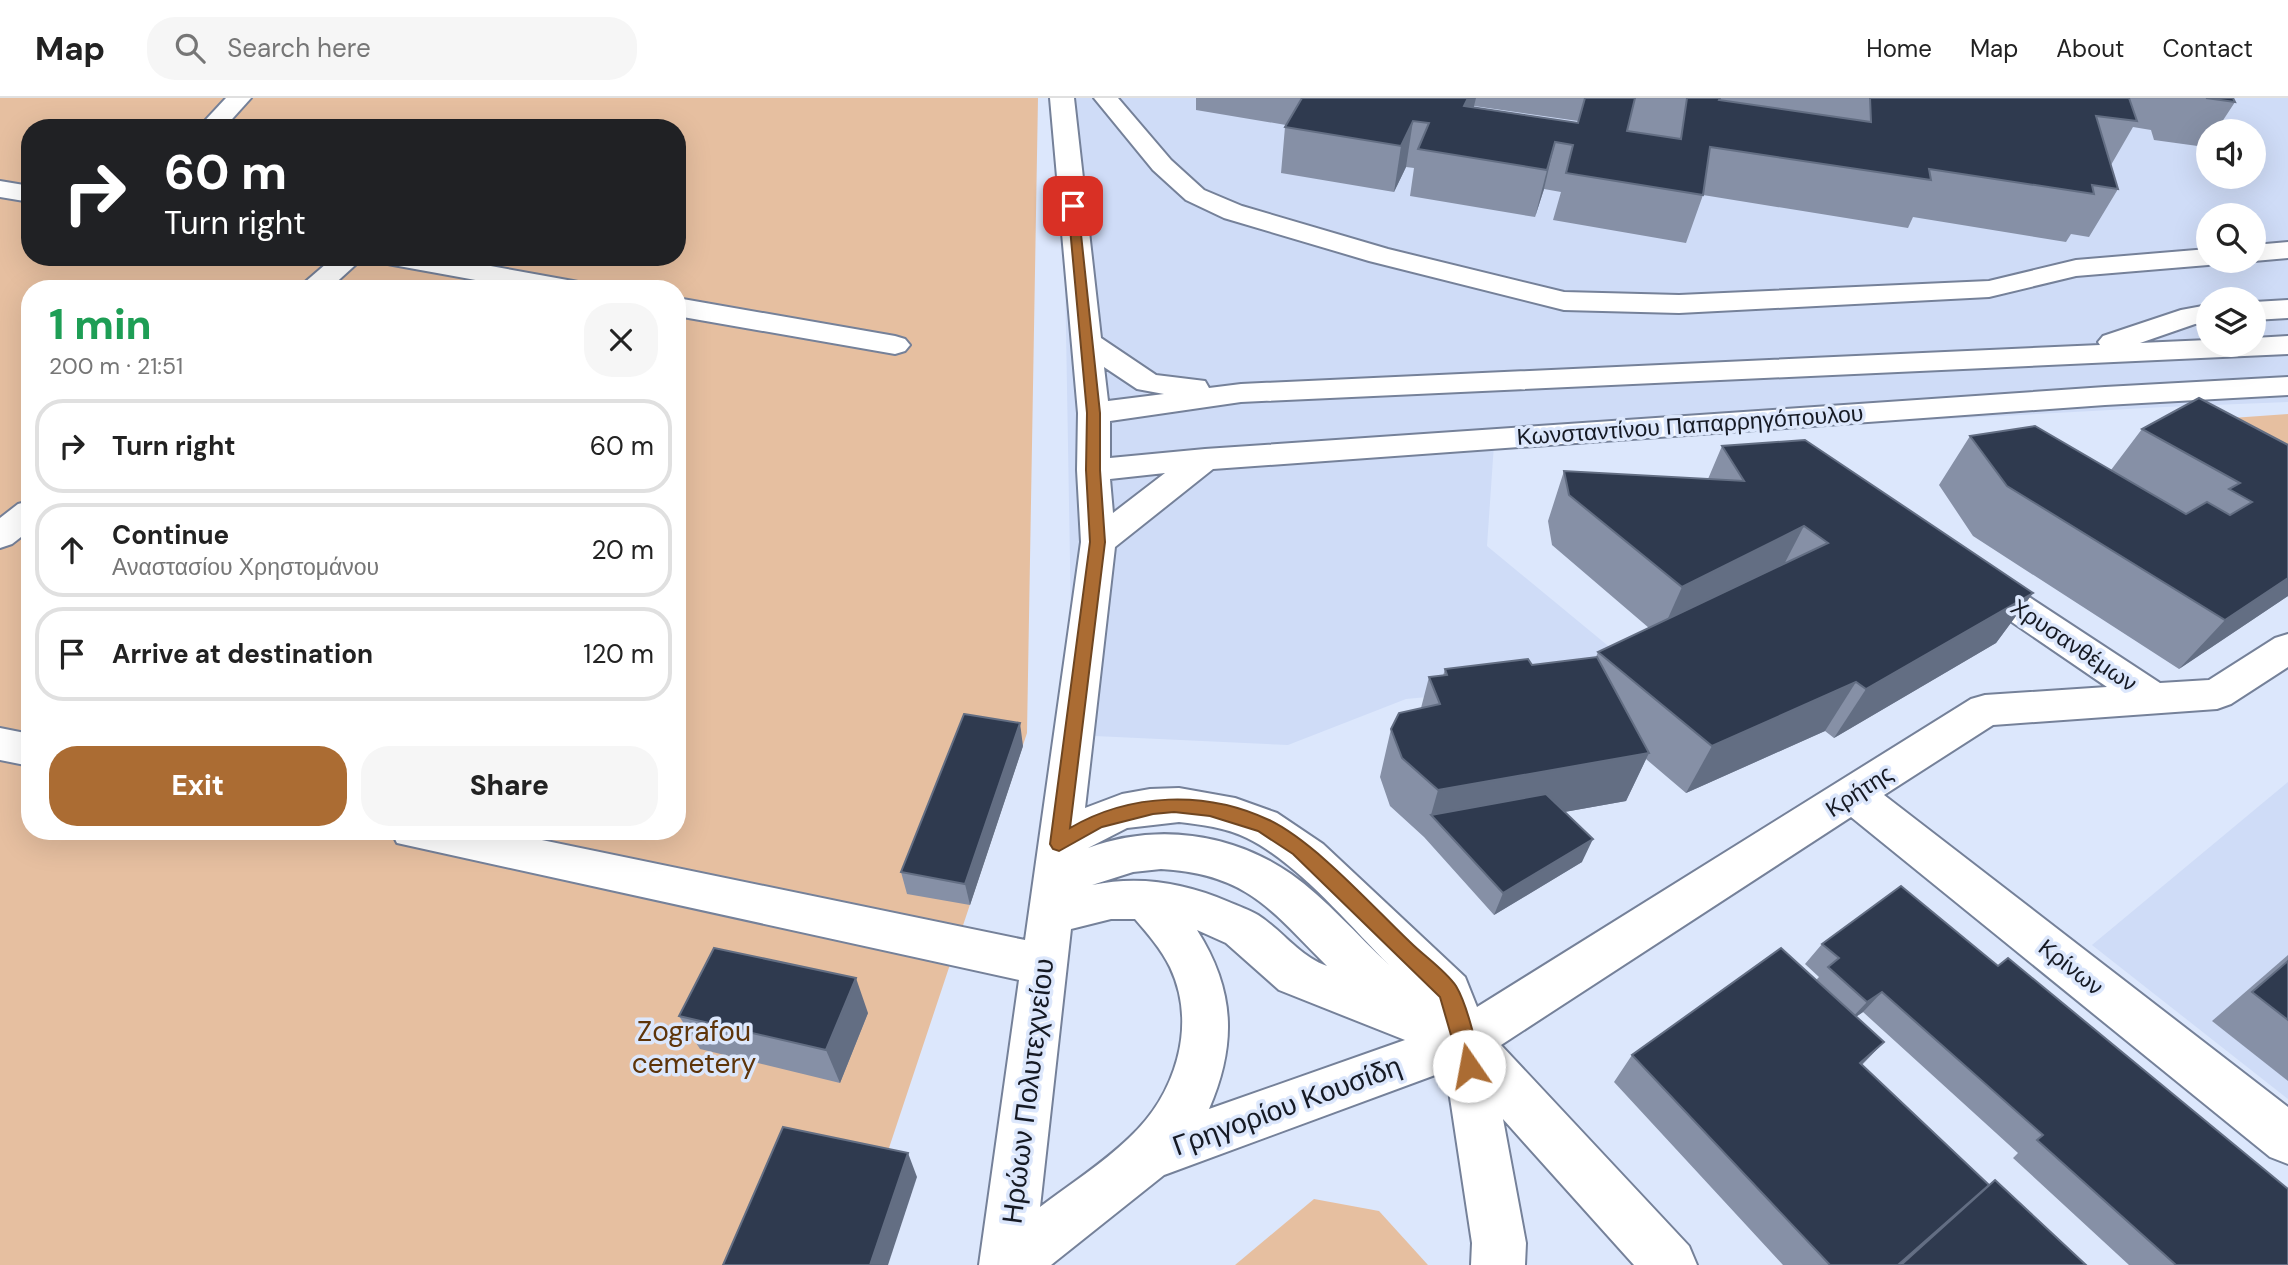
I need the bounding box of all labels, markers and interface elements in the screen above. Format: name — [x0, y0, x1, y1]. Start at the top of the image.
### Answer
search box — [147, 17, 637, 80]
text: Map — [35, 27, 105, 70]
icon: search — [171, 29, 209, 67]
text: Search here — [227, 31, 371, 65]
text: Home — [1866, 33, 1932, 64]
text: Map — [1970, 33, 2018, 64]
text: About — [2056, 33, 2125, 64]
text: Contact — [2163, 33, 2253, 64]
map controls — [2196, 119, 2266, 357]
button: sound — [2196, 119, 2266, 189]
text: 60 m — [164, 140, 287, 204]
icon: right — [49, 147, 140, 238]
pin — [1043, 176, 1103, 236]
icon: arrive — [1054, 187, 1092, 225]
text: Turn right — [164, 202, 306, 244]
button: search — [2196, 203, 2266, 273]
button: layers — [2196, 287, 2266, 357]
text: 1 min — [49, 297, 152, 352]
button: close — [584, 303, 658, 377]
text: 200 m · 21:51 — [49, 351, 183, 381]
street label: Κωνσταντίνου Παπαρρηγόπουλου — [1516, 398, 1864, 452]
icon: right — [53, 427, 91, 465]
text: Turn right — [112, 429, 236, 463]
text: 60 m — [590, 429, 654, 463]
text: Continue — [112, 518, 229, 552]
icon: ahead — [53, 531, 91, 569]
text: 20 m — [591, 533, 654, 567]
text: Αναστασίου Χρηστομάνου — [112, 552, 379, 582]
street label: Χρυσανθέμων — [2005, 592, 2143, 698]
icon: arrive — [53, 635, 91, 673]
text: Arrive at destination — [112, 637, 373, 671]
text: 120 m — [583, 637, 654, 671]
button: Exit — [49, 746, 347, 826]
button: Share — [361, 746, 658, 826]
street label: Κρήτης — [1820, 758, 1898, 824]
street label: Κρίνων — [2032, 932, 2110, 1002]
street label: Ηρώων Πολυτεχνείου — [993, 956, 1063, 1226]
park label: Zografou cemetery — [632, 1013, 756, 1082]
position arrow — [1432, 1029, 1506, 1103]
street label: Γρηγορίου Κουσίδη — [1168, 1047, 1406, 1165]

